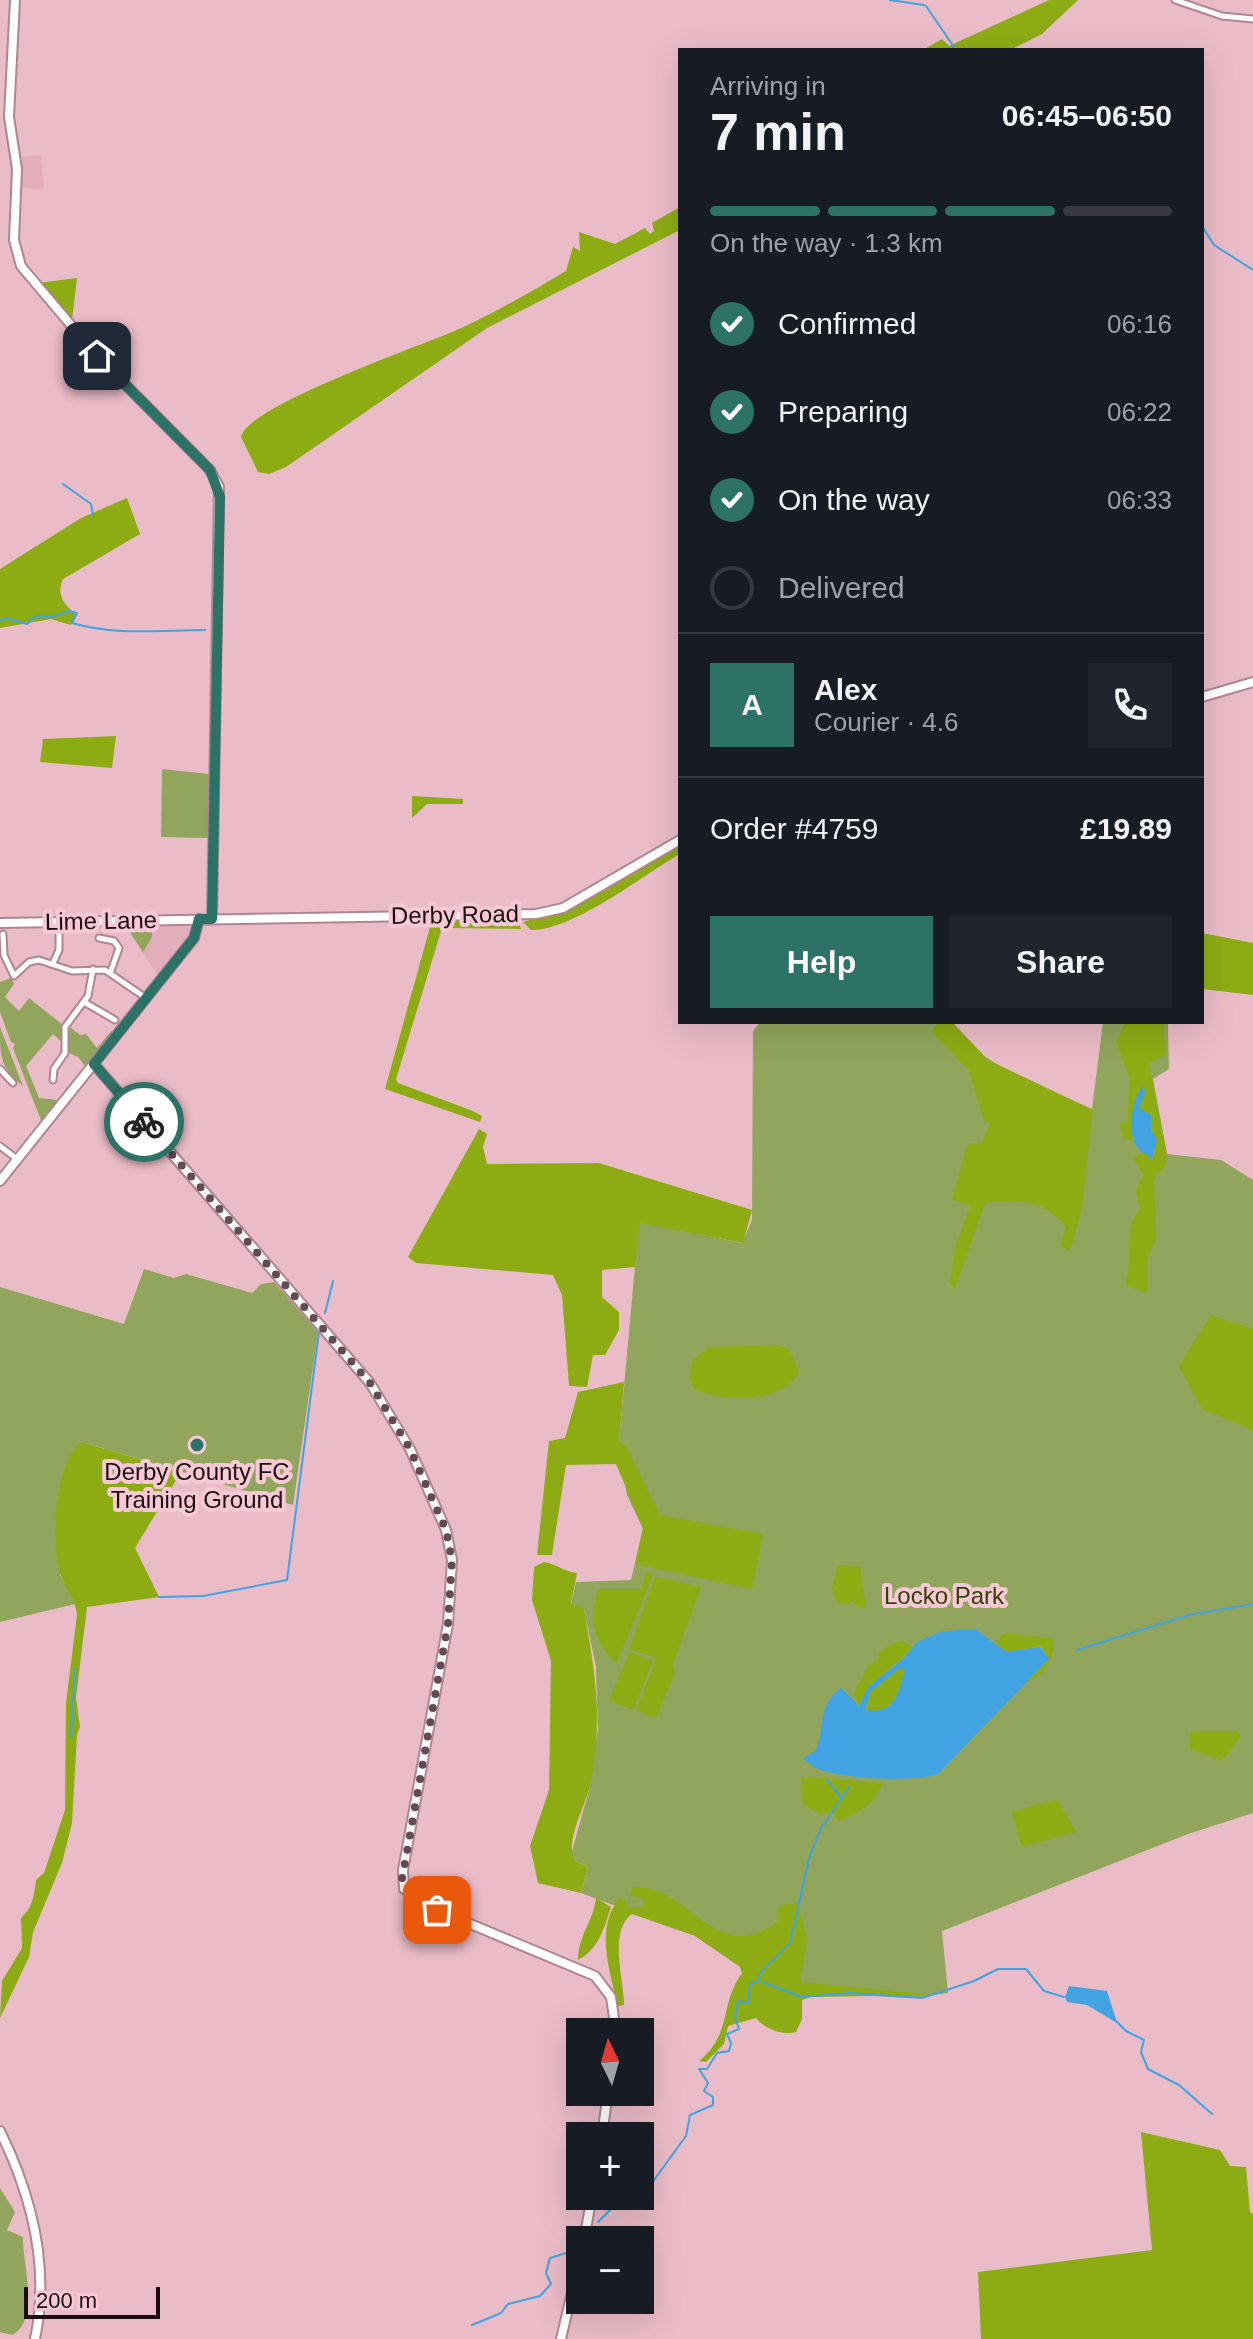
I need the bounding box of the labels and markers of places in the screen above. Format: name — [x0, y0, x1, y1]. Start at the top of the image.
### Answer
pin — [63, 322, 131, 390]
marker: Derby County FC Training Ground — [188, 1436, 206, 1454]
place label: Derby County FC Training Ground — [104, 1458, 290, 1513]
pin — [403, 1876, 471, 1944]

